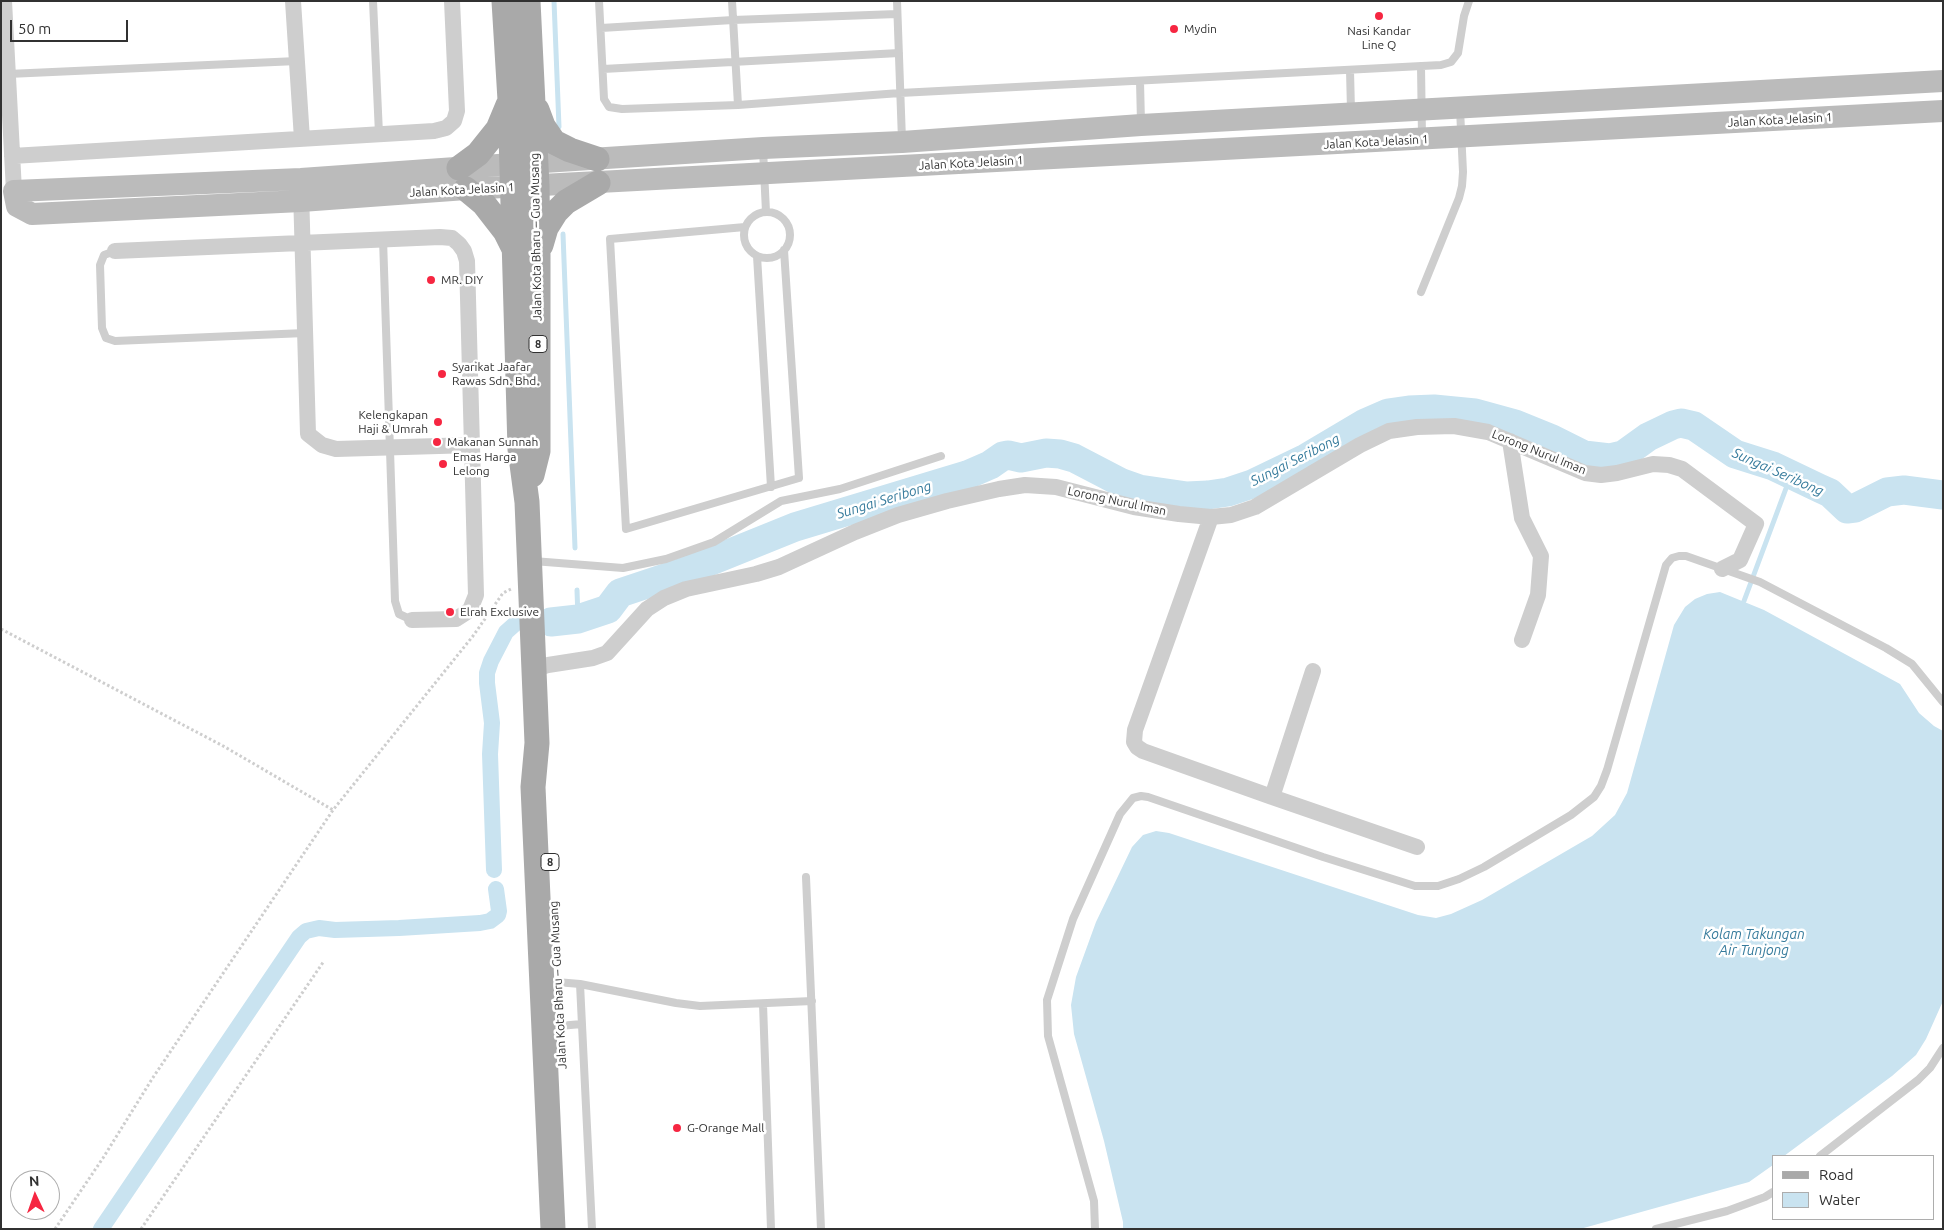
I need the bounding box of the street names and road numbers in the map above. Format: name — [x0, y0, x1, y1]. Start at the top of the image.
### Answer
street label: Jalan Kota Jelasin 1 — [1727, 110, 1833, 130]
street label: Jalan Kota Jelasin 1 — [1323, 132, 1429, 152]
street label: Jalan Kota Bharu – Gua Musang — [527, 153, 545, 321]
street label: Jalan Kota Jelasin 1 — [918, 153, 1024, 173]
street label: Jalan Kota Jelasin 1 — [409, 180, 515, 200]
road number: 8 — [529, 336, 547, 352]
street label: Lorong Nurul Iman — [1490, 427, 1588, 477]
street label: Lorong Nurul Iman — [1066, 484, 1168, 518]
road number: 8 — [541, 854, 559, 870]
street label: Jalan Kota Bharu – Gua Musang — [546, 901, 570, 1069]

